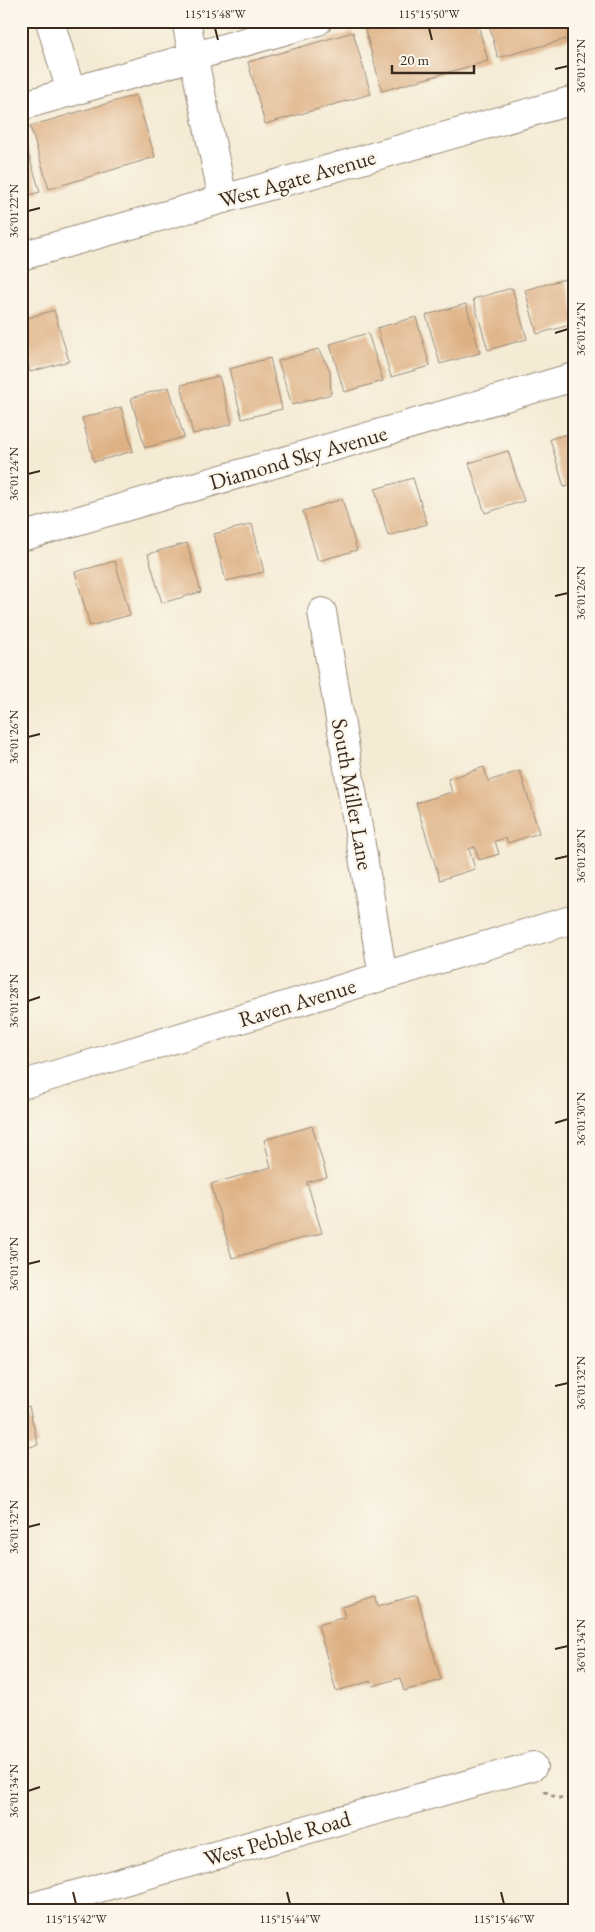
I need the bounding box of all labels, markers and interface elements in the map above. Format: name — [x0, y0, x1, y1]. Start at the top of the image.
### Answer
text: 115°15'48"W — [184, 6, 247, 22]
text: 115°15'50"W — [398, 6, 461, 22]
text: 36°01'22"N — [573, 39, 589, 93]
scale bar — [392, 42, 475, 74]
text: 20 m — [400, 50, 429, 69]
street label: West Agate Avenue — [215, 142, 379, 215]
text: 36°01'22"N — [6, 184, 22, 238]
text: 36°01'24"N — [573, 302, 589, 356]
street label: Diamond Sky Avenue — [206, 418, 391, 497]
text: 36°01'24"N — [6, 447, 22, 501]
text: 36°01'26"N — [573, 566, 589, 620]
text: 36°01'26"N — [6, 710, 22, 764]
street label: South Miller Lane — [325, 716, 380, 872]
text: 36°01'28"N — [573, 829, 589, 883]
street label: Raven Avenue — [235, 971, 360, 1034]
text: 36°01'28"N — [6, 974, 22, 1028]
text: 36°01'30"N — [573, 1092, 589, 1146]
text: 36°01'30"N — [6, 1237, 22, 1291]
text: 36°01'32"N — [573, 1356, 589, 1410]
text: 36°01'32"N — [6, 1500, 22, 1554]
text: 36°01'34"N — [573, 1619, 589, 1673]
text: 36°01'34"N — [6, 1764, 22, 1818]
street label: West Pebble Road — [200, 1803, 355, 1873]
text: 115°15'42"W — [45, 1911, 108, 1927]
text: 115°15'44"W — [259, 1911, 322, 1927]
text: 115°15'46"W — [473, 1911, 536, 1927]

